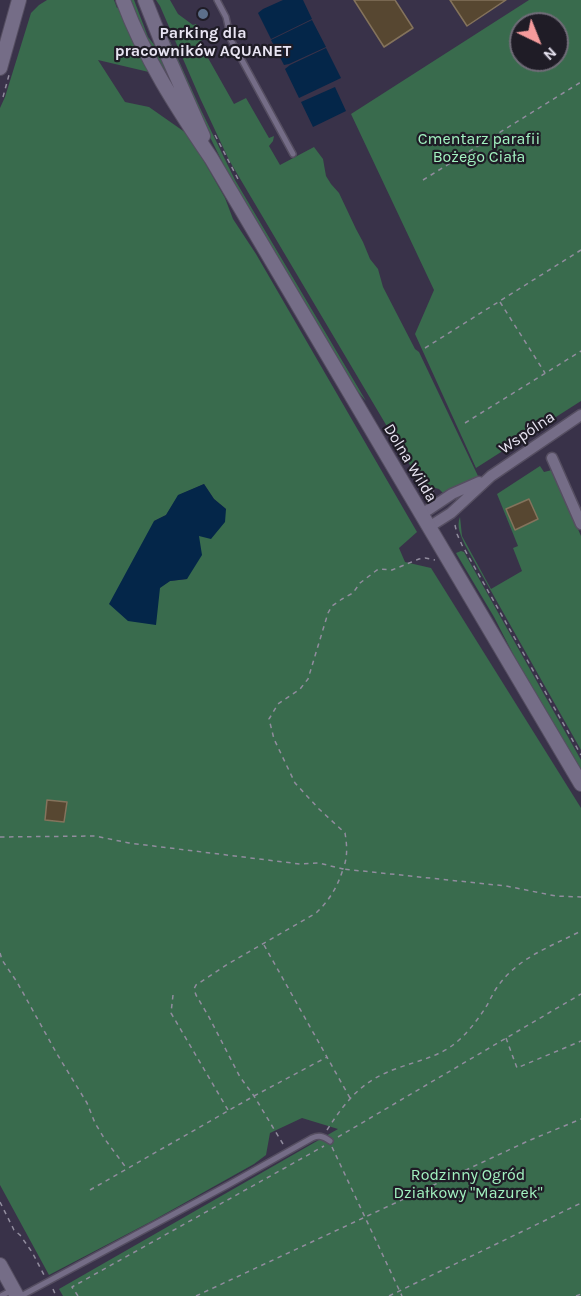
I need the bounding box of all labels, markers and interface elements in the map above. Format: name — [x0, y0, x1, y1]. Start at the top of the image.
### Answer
marker: Parking dla pracowników AQUANET — [196, 7, 210, 21]
north arrow — [509, 12, 569, 72]
place label: Parking dla pracowników AQUANET — [115, 23, 291, 61]
text: N — [540, 43, 561, 65]
park label: Cmentarz parafii Bożego Ciała — [418, 129, 540, 167]
street label: Wspólna — [495, 407, 559, 459]
street label: Dolna Wilda — [379, 420, 441, 506]
park label: Rodzinny Ogród Działkowy "Mazurek" — [393, 1165, 543, 1203]

